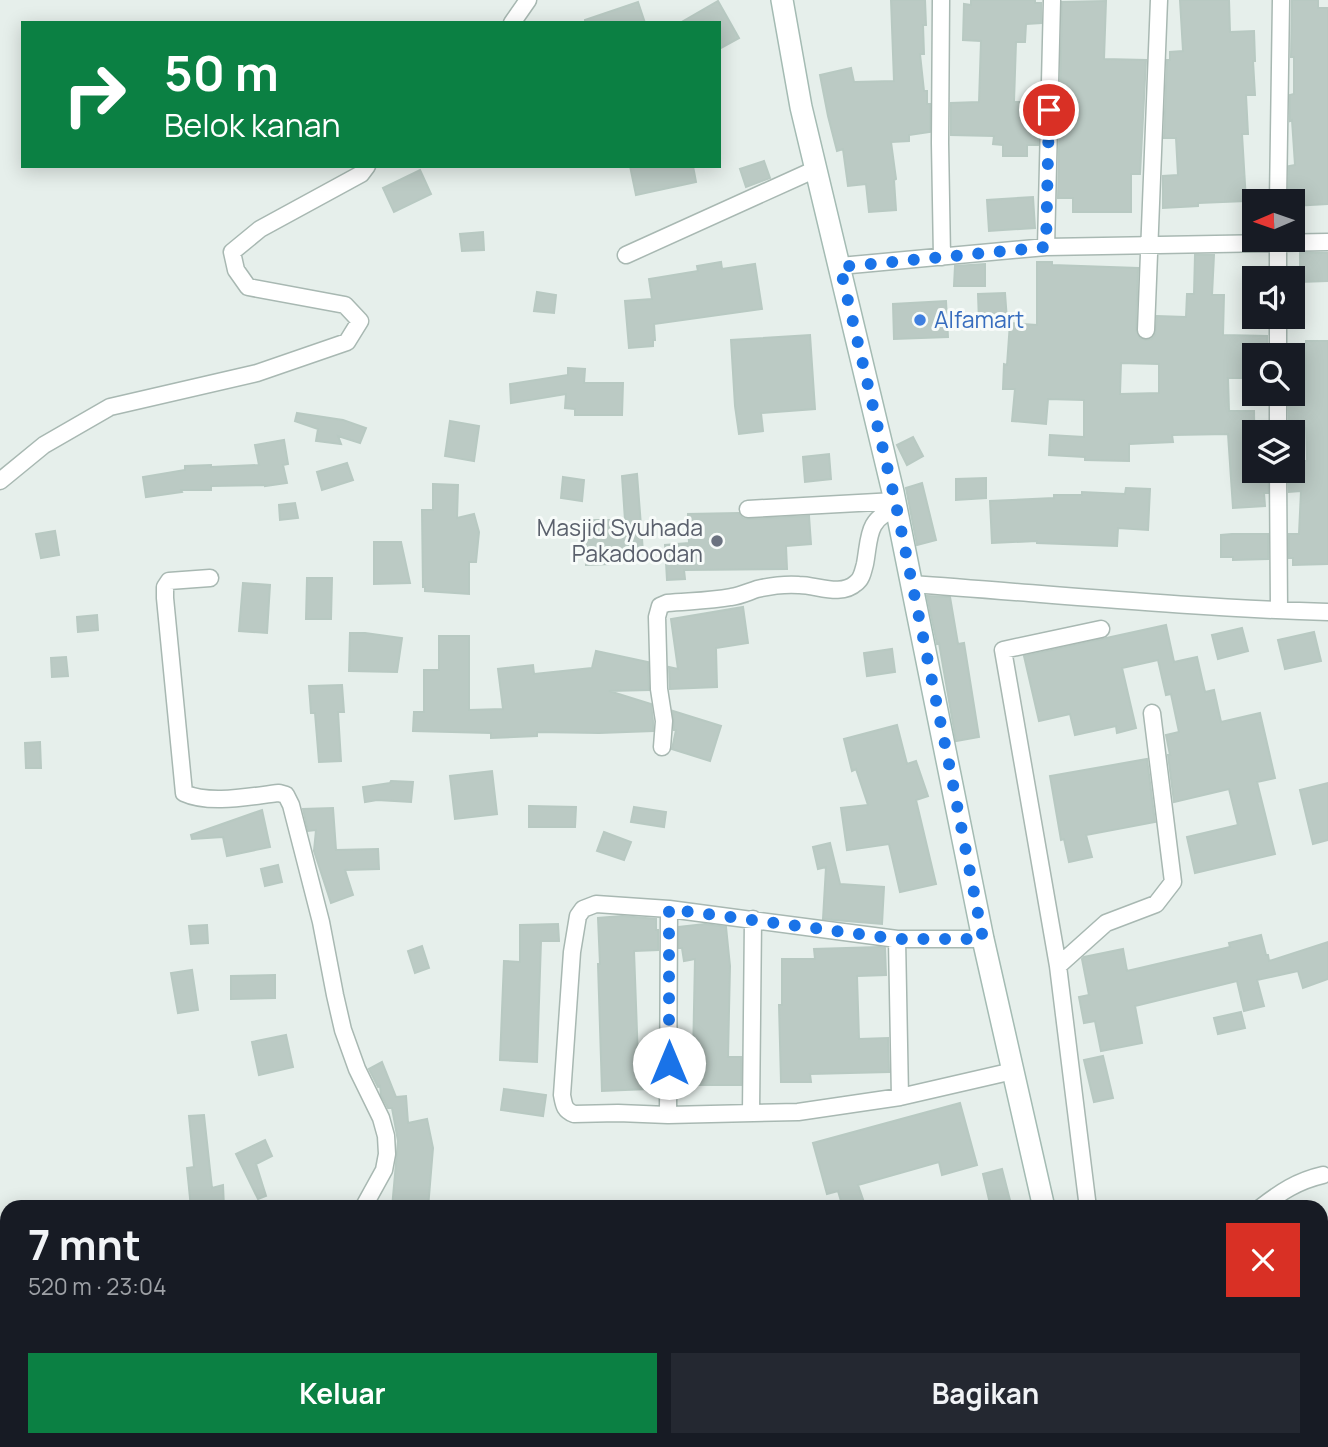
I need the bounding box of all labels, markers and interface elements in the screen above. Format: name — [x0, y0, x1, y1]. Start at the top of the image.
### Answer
text: 50 m — [164, 39, 279, 106]
icon: right — [49, 49, 140, 140]
pin — [1019, 80, 1079, 140]
icon: arrive — [1030, 91, 1068, 129]
text: Belok kanan — [164, 103, 340, 147]
north arrow — [1242, 189, 1306, 252]
map controls — [1242, 189, 1305, 483]
button: sound — [1242, 266, 1305, 329]
place label: Alfamart — [934, 303, 1024, 335]
marker: Alfamart — [912, 312, 928, 328]
button: search — [1242, 343, 1305, 406]
button: layers — [1242, 420, 1305, 483]
place label: Masjid Syuhada Pakadoodan — [537, 511, 703, 569]
marker: Masjid Syuhada Pakadoodan — [709, 533, 725, 549]
position arrow — [632, 1026, 706, 1100]
text: 7 mnt — [28, 1215, 141, 1273]
button: close — [1226, 1223, 1300, 1297]
text: 520 m · 23:04 — [28, 1270, 167, 1302]
button: Keluar — [28, 1353, 657, 1433]
button: Bagikan — [671, 1353, 1300, 1433]

